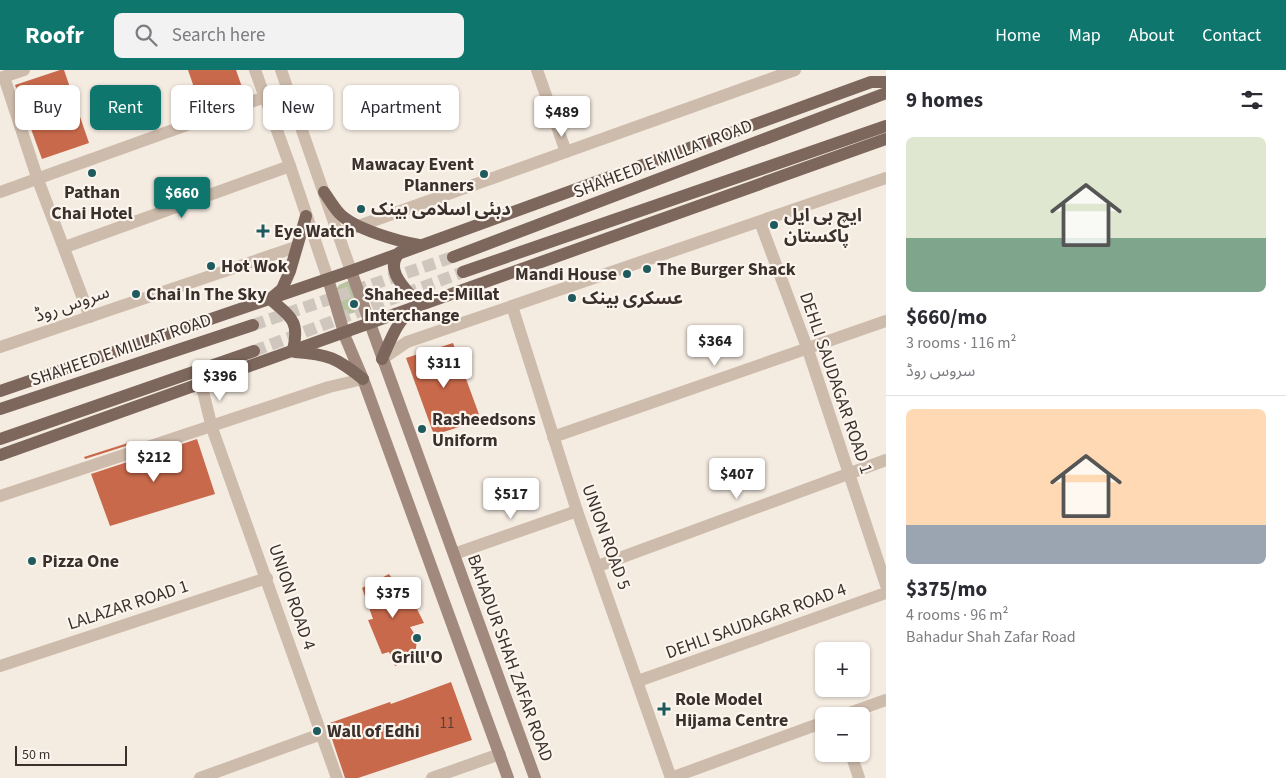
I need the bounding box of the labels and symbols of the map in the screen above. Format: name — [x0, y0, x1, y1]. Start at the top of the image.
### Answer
pin: $489 — [532, 96, 592, 138]
street label: SHAHEED E MILLAT ROAD — [570, 113, 756, 205]
place label: Mawacay Event Planners — [351, 152, 474, 198]
marker: Pathan Chai Hotel — [86, 167, 98, 179]
marker: Mawacay Event Planners — [478, 168, 490, 180]
pin: $660 — [152, 176, 212, 219]
place label: Pathan Chai Hotel — [51, 180, 133, 226]
place label: دبئی اسلامی بینک — [371, 197, 511, 222]
marker: دبئی اسلامی بینک — [355, 203, 367, 215]
place label: ایچ بی ایل پاکستان — [784, 203, 862, 249]
place label: Eye Watch — [274, 219, 355, 244]
marker: ایچ بی ایل پاکستان — [768, 219, 780, 231]
marker: Eye Watch — [256, 224, 270, 238]
place label: Hot Wok — [221, 254, 288, 279]
place label: The Burger Shack — [657, 257, 796, 282]
marker: Hot Wok — [205, 260, 217, 272]
place label: Mandi House — [515, 262, 617, 287]
marker: The Burger Shack — [641, 263, 653, 275]
marker: Mandi House — [621, 268, 633, 280]
street label: سروس روڈ — [31, 280, 113, 328]
place label: Chai In The Sky — [146, 282, 267, 307]
place label: Shaheed-e-Millat Interchange — [364, 282, 500, 328]
place label: عسکری بینک — [582, 286, 683, 311]
marker: Chai In The Sky — [130, 288, 142, 300]
street label: DEHLI SAUDAGAR ROAD 1 — [793, 289, 879, 477]
marker: عسکری بینک — [566, 292, 578, 304]
marker: Shaheed-e-Millat Interchange — [348, 298, 360, 310]
street label: SHAHEED E MILLAT ROAD — [27, 307, 215, 393]
pin: $364 — [685, 324, 745, 367]
pin: $311 — [414, 346, 474, 389]
pin: $396 — [190, 360, 250, 402]
place label: Rasheedsons Uniform — [432, 407, 536, 453]
marker: Rasheedsons Uniform — [416, 423, 428, 435]
pin: $212 — [124, 440, 184, 483]
pin: $407 — [707, 458, 767, 500]
pin: $517 — [481, 478, 541, 520]
street label: UNION ROAD 5 — [575, 481, 637, 593]
street label: UNION ROAD 4 — [262, 541, 322, 653]
place label: Pizza One — [42, 549, 119, 574]
street label: BAHADUR SHAH ZAFAR ROAD — [461, 551, 559, 765]
marker: Pizza One — [26, 555, 38, 567]
street label: LALAZAR ROAD 1 — [64, 574, 192, 636]
pin: $375 — [363, 576, 423, 619]
street label: DEHLI SAUDAGAR ROAD 4 — [662, 577, 850, 665]
marker: Grill'O — [411, 632, 423, 644]
place label: Grill'O — [391, 645, 443, 670]
place label: Role Model Hijama Centre — [675, 687, 788, 733]
marker: Role Model Hijama Centre — [657, 702, 671, 716]
house number: 11 — [440, 713, 454, 734]
place label: Wall of Edhi — [327, 719, 420, 744]
marker: Wall of Edhi — [311, 725, 323, 737]
scale bar — [15, 743, 128, 766]

